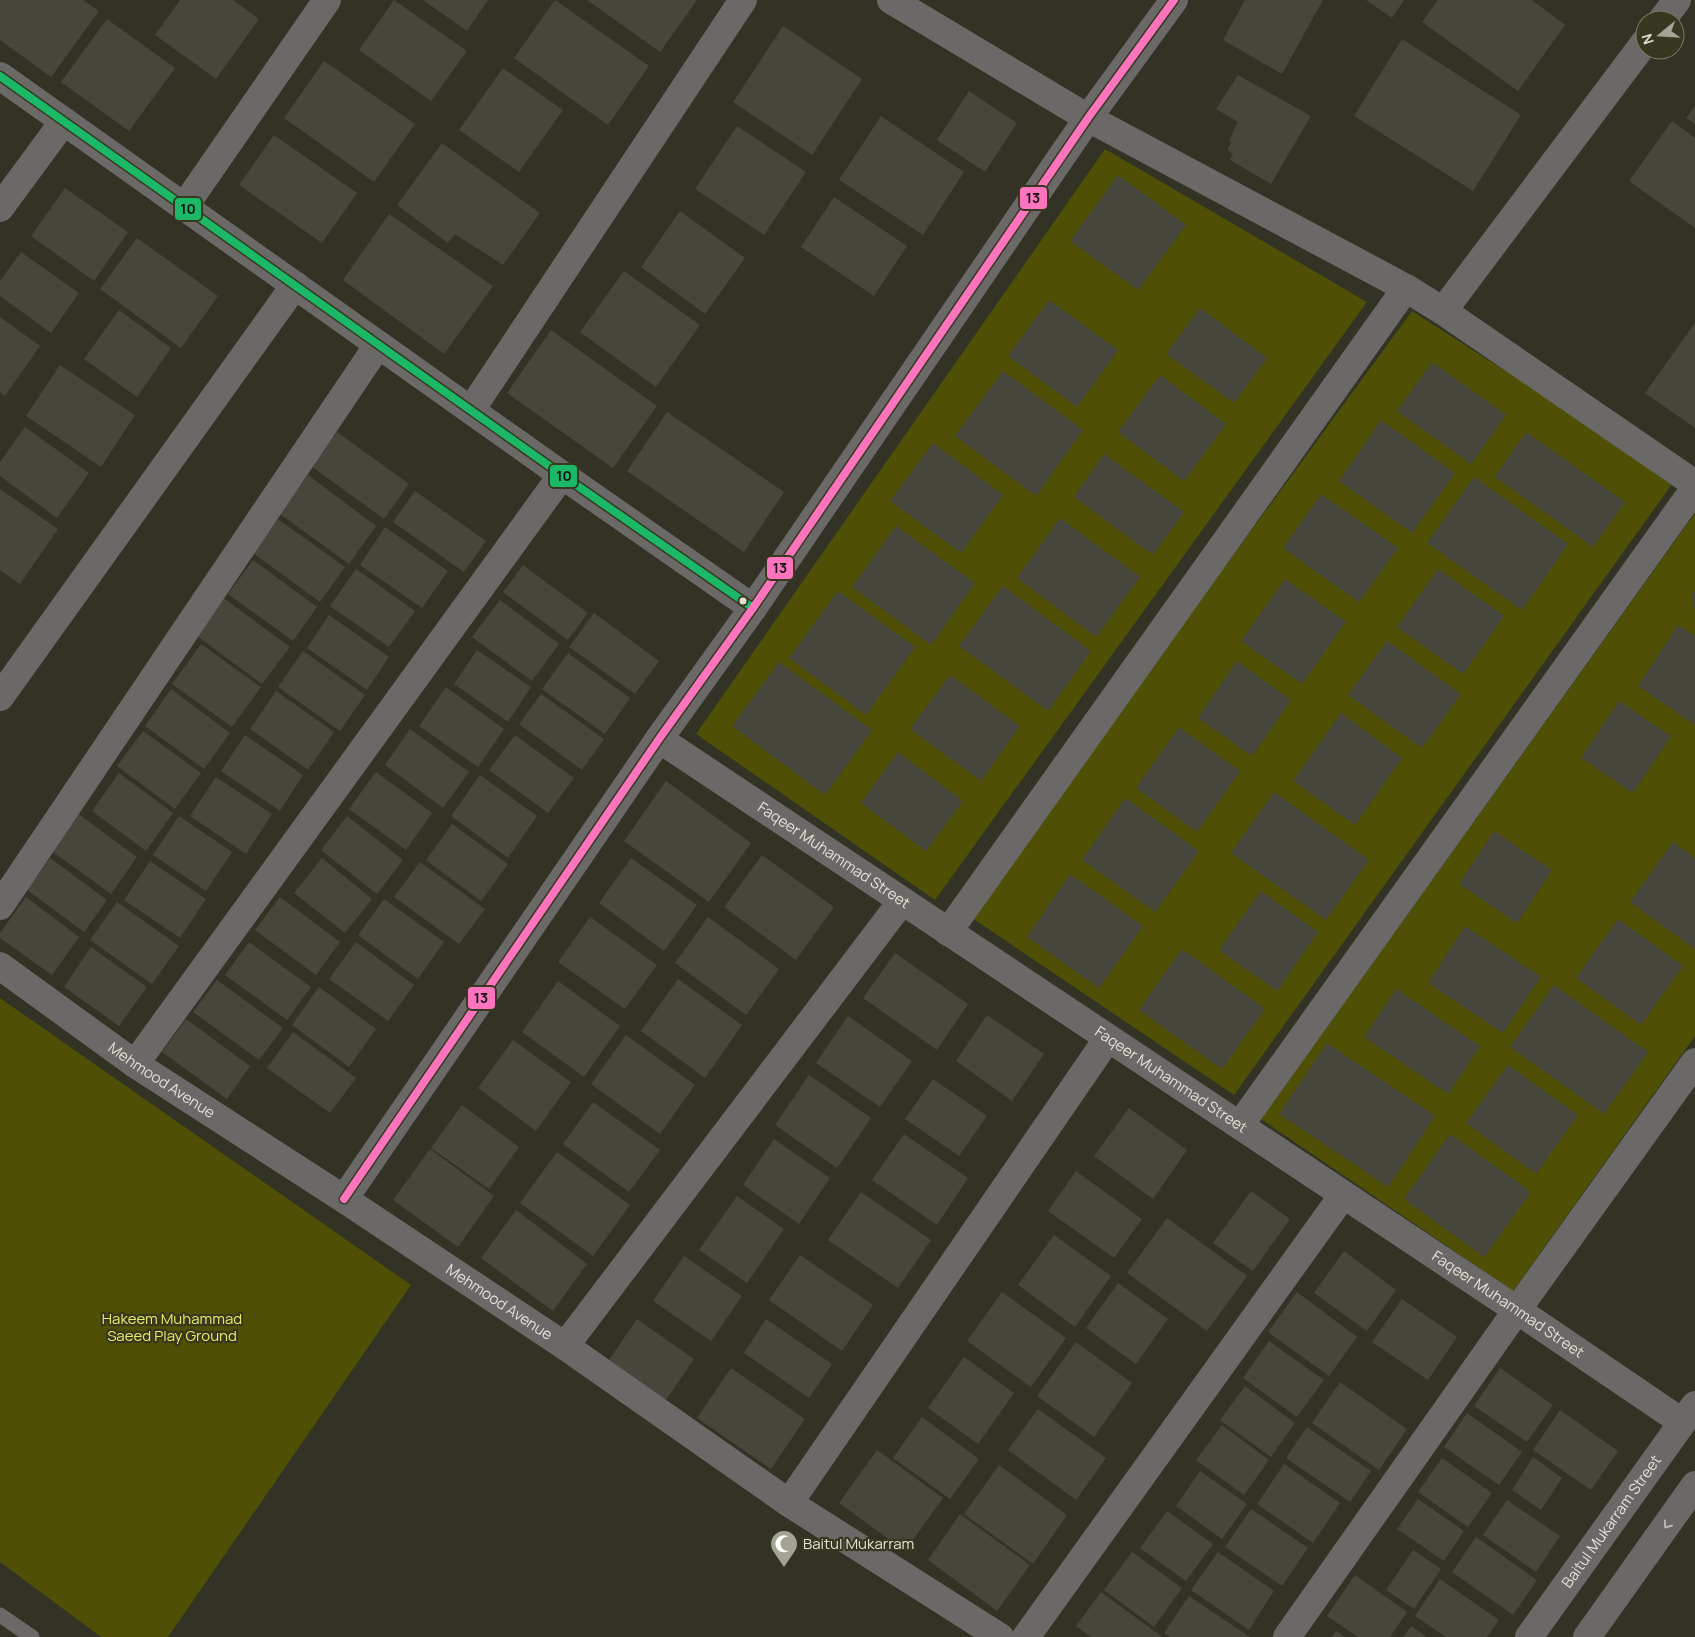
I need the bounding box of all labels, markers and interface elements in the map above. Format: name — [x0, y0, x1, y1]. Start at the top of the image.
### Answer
north arrow — [1635, 10, 1685, 60]
text: N — [1637, 31, 1658, 47]
line badge: 13 — [1019, 186, 1048, 210]
text: 13 — [1026, 188, 1040, 207]
line badge: 10 — [174, 197, 202, 221]
text: 10 — [180, 199, 196, 218]
line badge: 10 — [549, 464, 578, 488]
text: 10 — [556, 466, 572, 485]
line badge: 13 — [766, 556, 794, 580]
text: 13 — [773, 558, 787, 577]
unlabelled marker — [738, 596, 748, 606]
street label: Faqeer Muhammad Street — [754, 797, 914, 913]
line badge: 13 — [467, 986, 496, 1010]
text: 13 — [474, 988, 488, 1007]
street label: Faqeer Muhammad Street — [1091, 1021, 1252, 1138]
street label: Mehmood Avenue — [104, 1037, 219, 1123]
street label: Faqeer Muhammad Street — [1428, 1245, 1588, 1363]
street label: Mehmood Avenue — [442, 1259, 557, 1345]
park label: Hakeem Muhammad Saeed Play Ground — [102, 1308, 242, 1346]
street label: Baitul Mukarram Street — [1557, 1451, 1666, 1592]
one-way arrow — [1664, 1519, 1673, 1528]
mosque icon: Baitul Mukarram — [769, 1529, 799, 1568]
place label: Baitul Mukarram — [803, 1533, 914, 1554]

